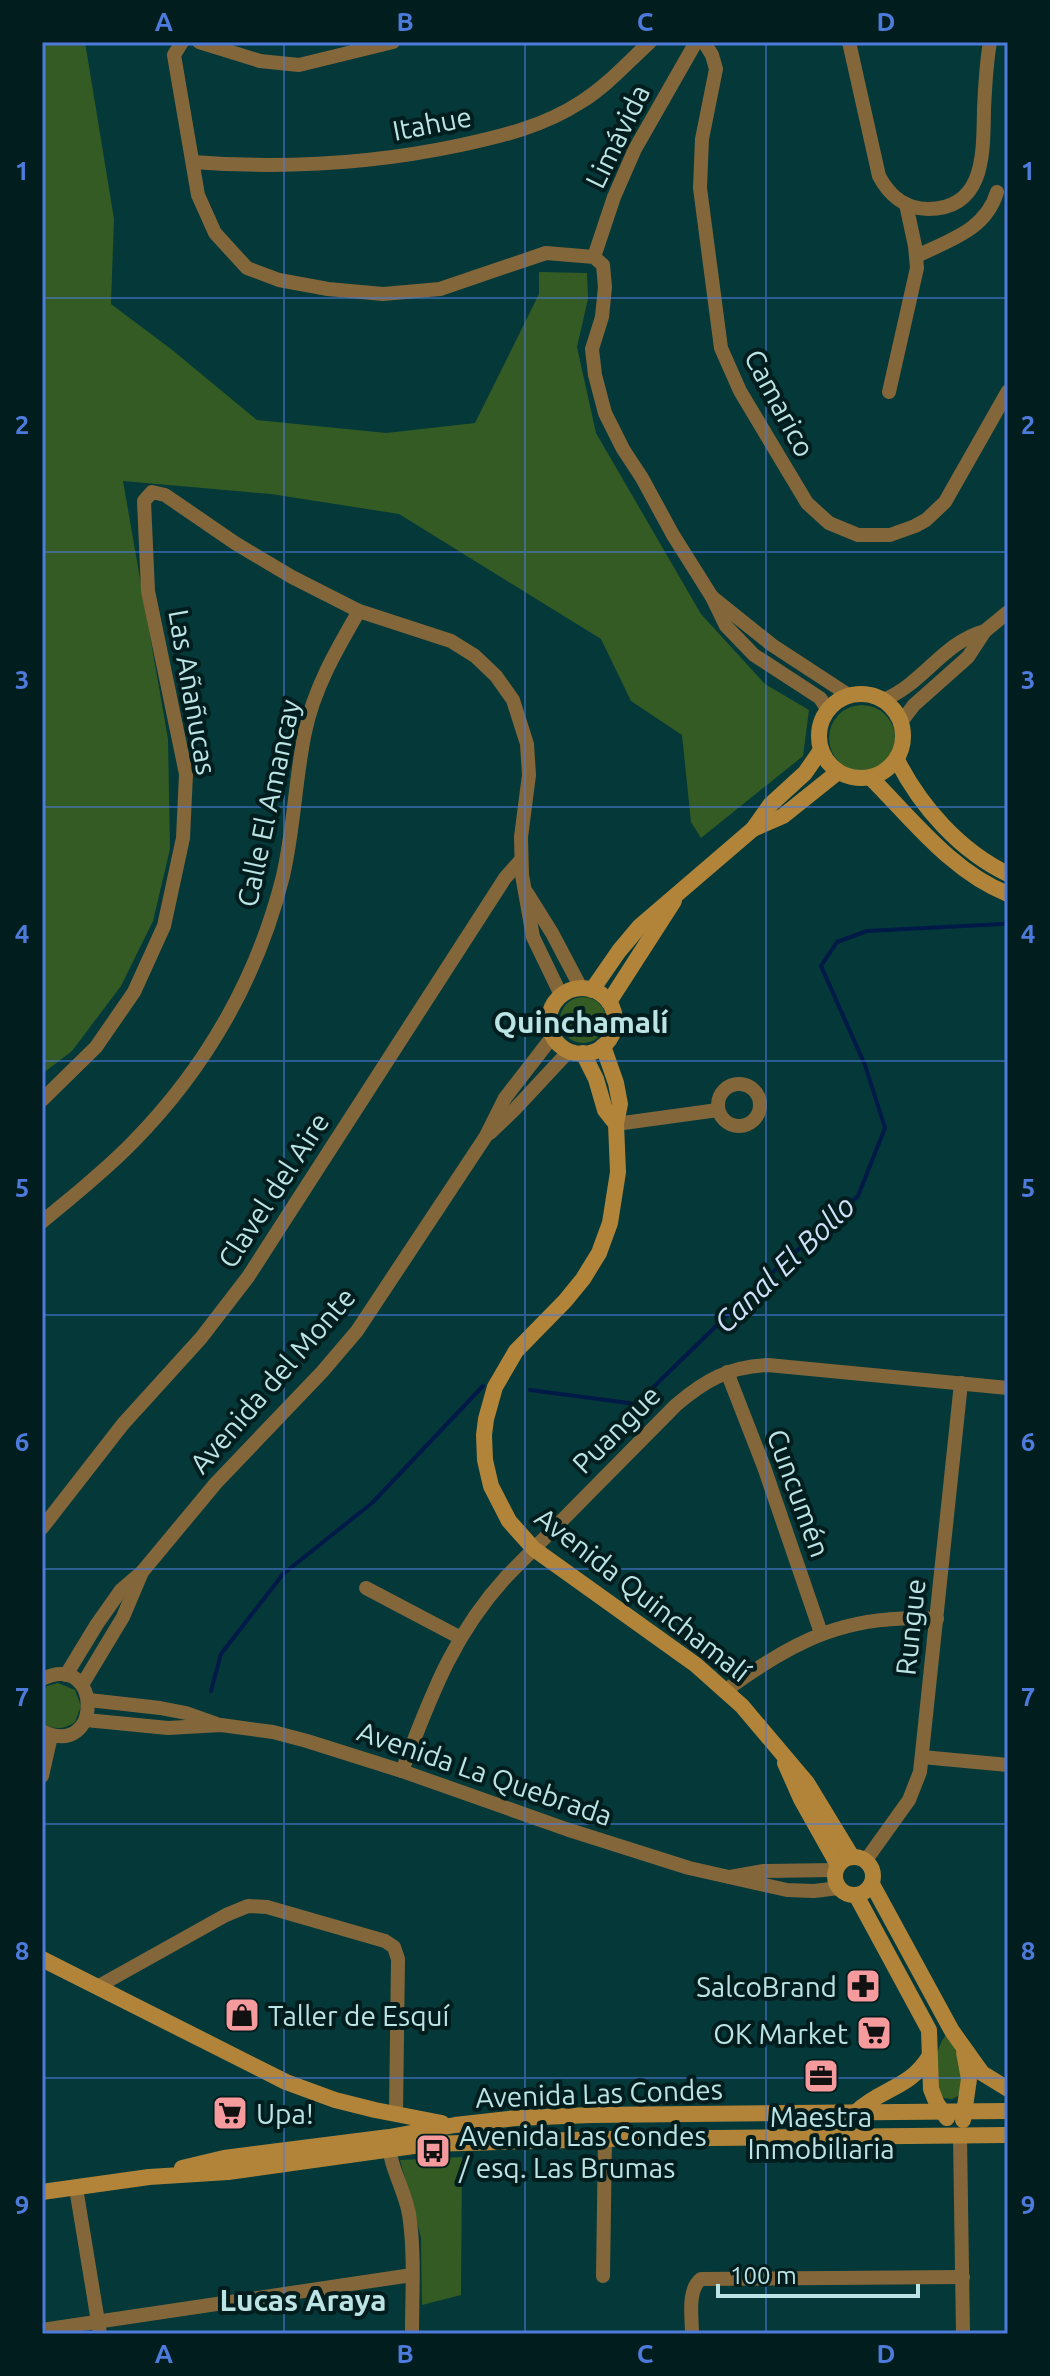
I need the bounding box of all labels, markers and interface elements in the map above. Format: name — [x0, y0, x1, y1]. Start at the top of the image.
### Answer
text: A — [155, 7, 174, 36]
text: B — [396, 7, 414, 36]
text: C — [637, 7, 654, 36]
text: D — [877, 7, 895, 36]
street label: Limávida — [579, 79, 655, 193]
street label: Itahue — [390, 100, 474, 146]
text: 1 — [15, 156, 29, 185]
text: 1 — [1021, 156, 1035, 185]
street label: Camarico — [739, 344, 821, 462]
text: 2 — [15, 410, 29, 439]
text: 2 — [1021, 410, 1035, 439]
street label: Las Añañucas — [163, 607, 223, 777]
text: 3 — [15, 665, 29, 694]
text: 3 — [1021, 665, 1035, 694]
street label: Calle El Amancay — [231, 697, 305, 909]
text: 4 — [15, 919, 29, 948]
text: 4 — [1021, 919, 1035, 948]
district label: Quinchamalí — [493, 1005, 669, 1039]
street label: Clavel del Aire — [211, 1107, 335, 1273]
text: 5 — [15, 1173, 29, 1202]
text: 5 — [1021, 1173, 1035, 1202]
water label: Canal El Bollo — [707, 1189, 861, 1339]
street label: Avenida del Monte — [183, 1281, 361, 1479]
street label: Puangue — [566, 1379, 666, 1479]
street label: Cuncumén — [762, 1425, 836, 1561]
text: 6 — [15, 1427, 29, 1456]
text: 6 — [1021, 1427, 1035, 1456]
street label: Avenida Quinchamalí — [530, 1501, 757, 1688]
street label: Rungue — [890, 1577, 930, 1677]
text: 7 — [15, 1682, 29, 1711]
text: 7 — [1021, 1682, 1035, 1711]
street label: Avenida La Quebrada — [354, 1715, 616, 1831]
text: 8 — [15, 1936, 29, 1965]
text: 8 — [1021, 1936, 1035, 1965]
pharmacy icon: SalcoBrand — [844, 1967, 882, 2005]
place label: SalcoBrand — [696, 1971, 837, 2002]
shop icon: Taller de Esquí — [223, 1996, 261, 2034]
place label: Taller de Esquí — [268, 2000, 450, 2031]
supermarket icon: OK Market — [855, 2014, 893, 2052]
place label: OK Market — [713, 2018, 848, 2049]
office icon: Maestra Inmobiliaria — [802, 2057, 840, 2095]
street label: Avenida Las Condes — [475, 2073, 723, 2113]
supermarket icon: Upa! — [211, 2094, 249, 2132]
place label: Upa! — [256, 2098, 314, 2129]
place label: Maestra Inmobiliaria — [747, 2101, 895, 2164]
place label: Avenida Las Condes / esq. Las Brumas — [458, 2120, 707, 2183]
bus stop icon: Avenida Las Condes / esq. Las Brumas — [414, 2132, 452, 2170]
text: 9 — [15, 2190, 29, 2219]
text: 9 — [1021, 2190, 1035, 2219]
scale bar — [718, 2248, 918, 2298]
text: 100 m — [730, 2262, 797, 2289]
district label: Lucas Araya — [220, 2283, 386, 2317]
text: A — [155, 2339, 174, 2368]
text: B — [396, 2339, 414, 2368]
text: C — [637, 2339, 654, 2368]
text: D — [877, 2339, 895, 2368]

